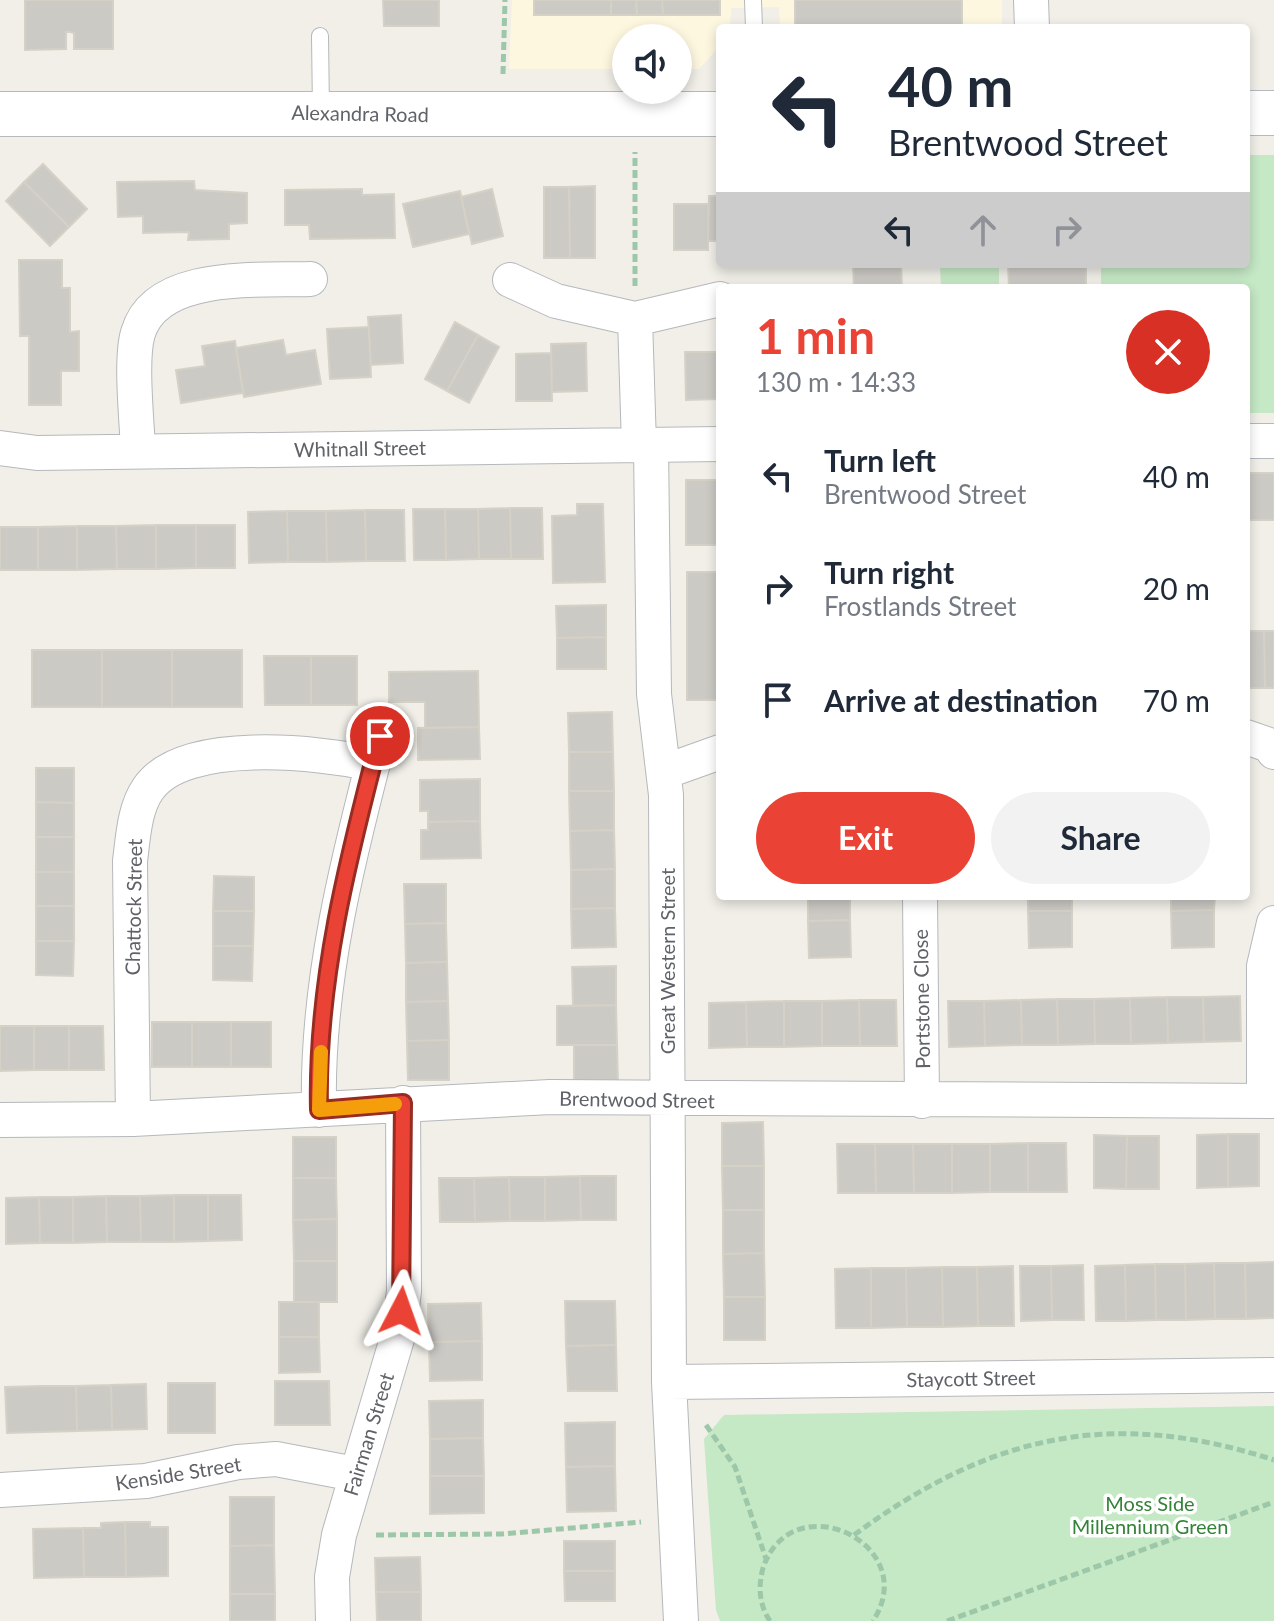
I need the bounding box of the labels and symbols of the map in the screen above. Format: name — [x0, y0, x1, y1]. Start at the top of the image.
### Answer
street label: Alexandra Road — [291, 100, 429, 126]
street label: Whitnall Street — [294, 435, 426, 461]
pin — [346, 702, 414, 770]
street label: Chattock Street — [120, 838, 146, 976]
street label: Great Western Street — [655, 868, 679, 1054]
street label: Portstone Close — [908, 929, 934, 1069]
street label: Brentwood Street — [559, 1086, 715, 1112]
position arrow — [359, 1269, 443, 1353]
street label: Staycott Street — [906, 1365, 1036, 1391]
street label: Fairman Street — [338, 1370, 398, 1498]
street label: Kenside Street — [113, 1451, 243, 1495]
park label: Moss Side Millennium Green — [1072, 1491, 1228, 1538]

